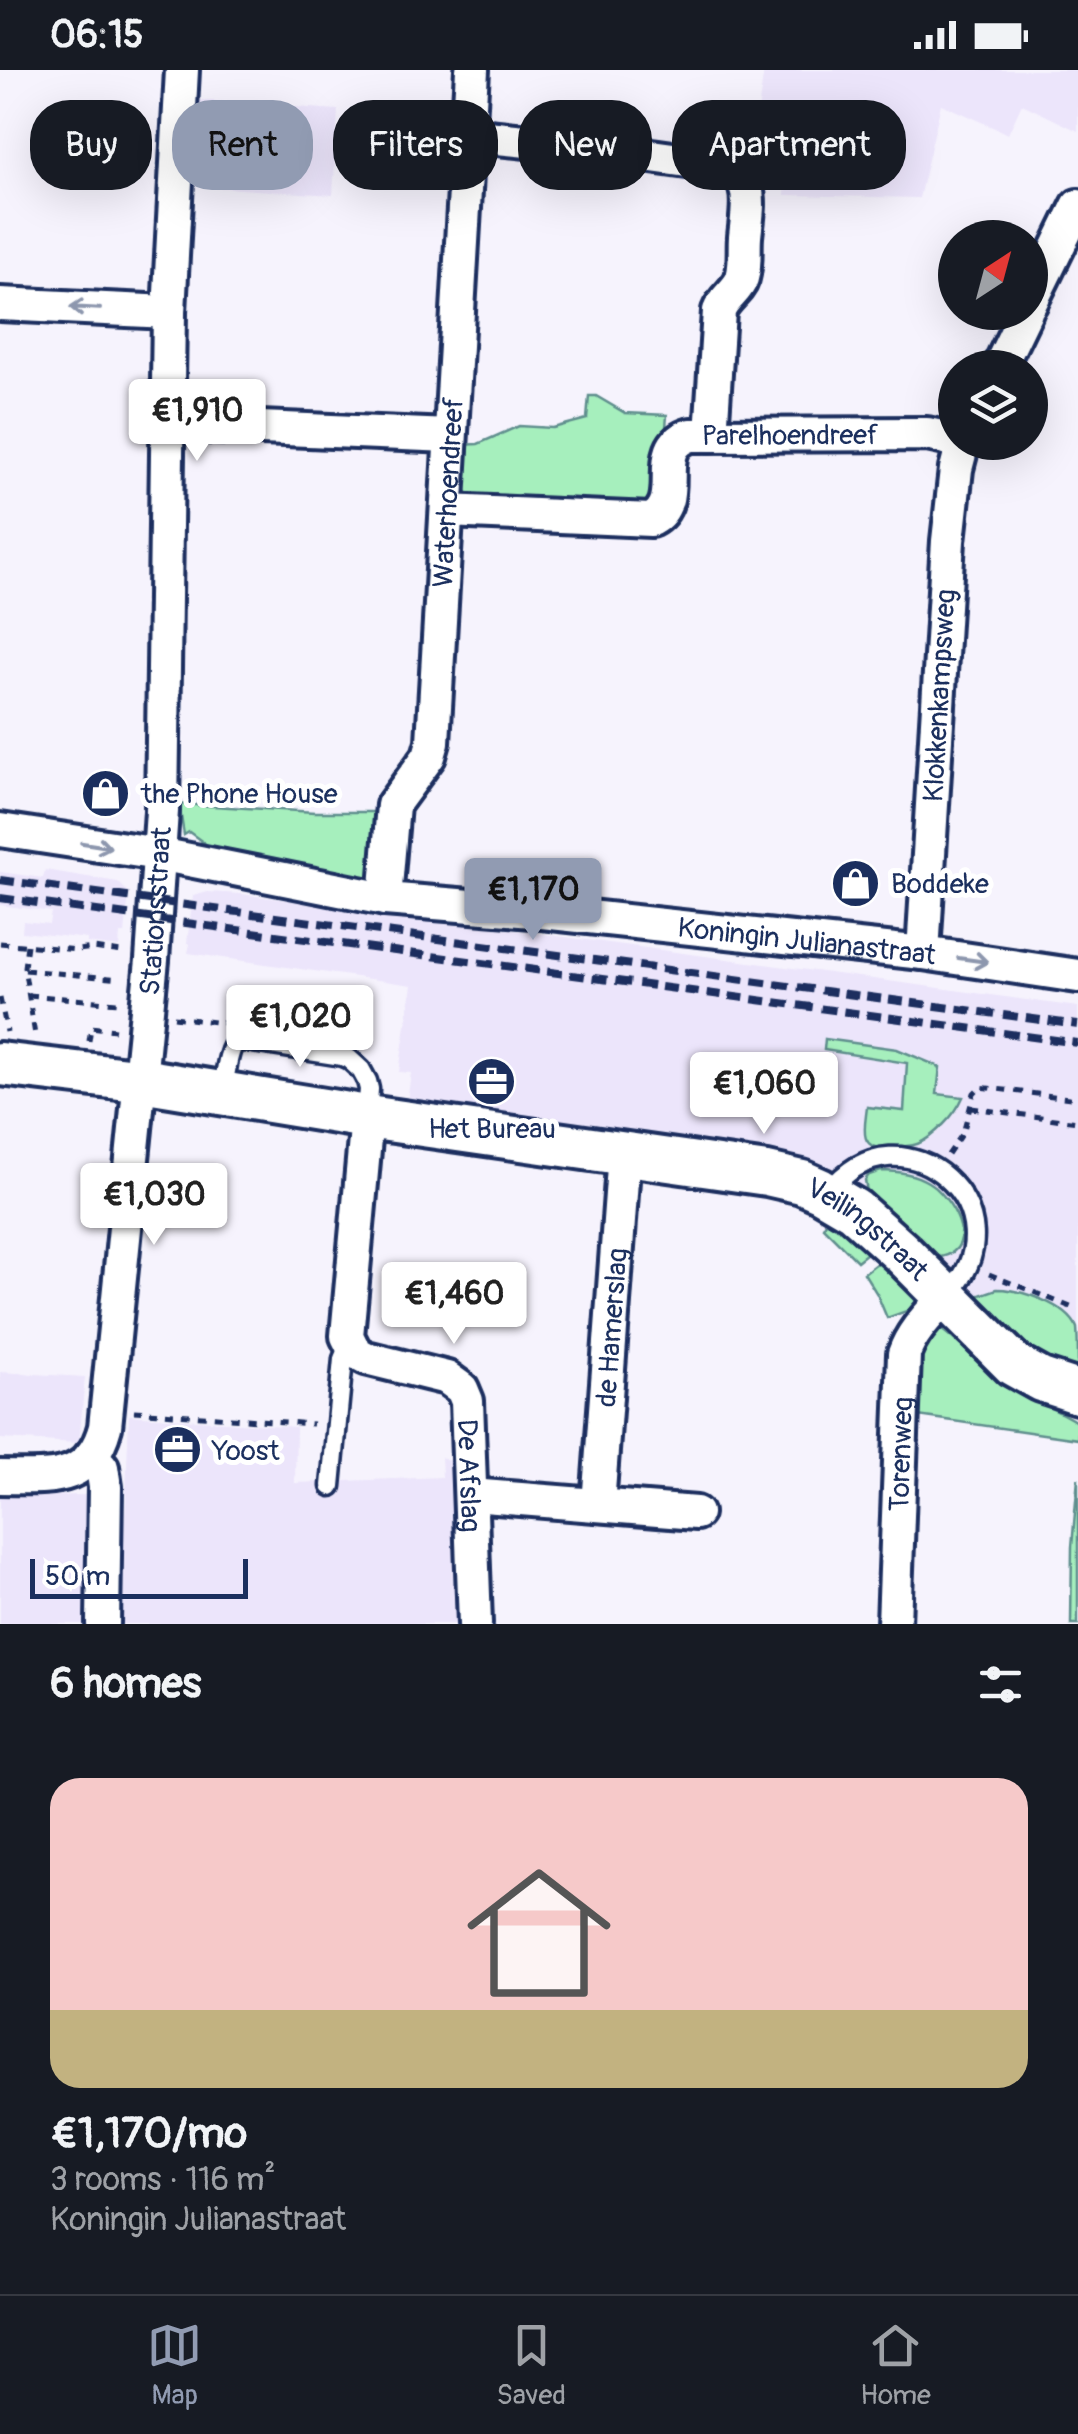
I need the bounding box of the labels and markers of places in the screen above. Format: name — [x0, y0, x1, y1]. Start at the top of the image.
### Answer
pin: €1,910 — [116, 379, 278, 464]
shop icon: the Phone House — [80, 767, 132, 819]
place label: the Phone House — [140, 777, 338, 812]
shop icon: Boddeke — [830, 857, 882, 909]
pin: €1,170 — [452, 858, 614, 943]
place label: Boddeke — [891, 867, 989, 902]
pin: €1,020 — [219, 985, 381, 1070]
pin: €1,060 — [683, 1052, 845, 1137]
office icon: Het Bureau — [466, 1055, 518, 1107]
place label: Het Bureau — [428, 1112, 556, 1147]
pin: €1,030 — [73, 1163, 235, 1248]
pin: €1,460 — [373, 1262, 535, 1347]
office icon: Yoost — [151, 1424, 203, 1476]
place label: Yoost — [211, 1434, 280, 1469]

